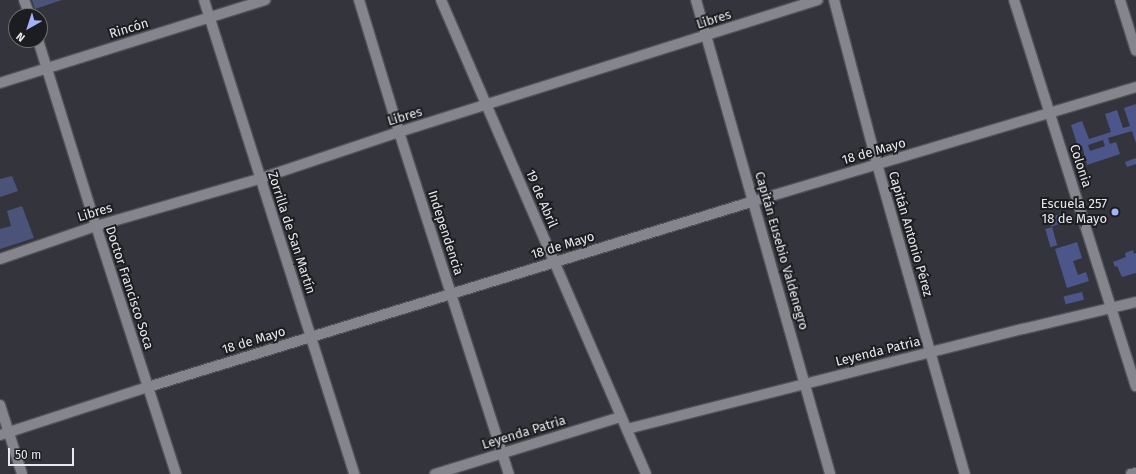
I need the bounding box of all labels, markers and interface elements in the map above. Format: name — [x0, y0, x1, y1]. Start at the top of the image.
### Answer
street label: Libres — [695, 7, 733, 33]
north arrow — [8, 8, 48, 48]
street label: Rincón — [107, 16, 151, 42]
text: N — [14, 30, 28, 44]
street label: Libres — [386, 104, 424, 130]
street label: 18 de Mayo — [840, 135, 908, 169]
street label: Colonia — [1066, 143, 1094, 189]
street label: 19 de Abril — [522, 167, 560, 231]
street label: Zorrilla de San Martín — [264, 170, 318, 296]
street label: Capitán Eusebio Valdenegro — [751, 170, 811, 332]
street label: Capitán Antonio Pérez — [885, 170, 935, 298]
street label: Independencia — [424, 189, 466, 277]
place label: Escuela 257 18 de Mayo — [1041, 197, 1107, 228]
street label: Libres — [76, 200, 114, 226]
marker: Escuela 257 18 de Mayo — [1110, 207, 1120, 217]
street label: Doctor Francisco Soca — [102, 224, 156, 352]
street label: 18 de Mayo — [529, 229, 597, 263]
street label: 18 de Mayo — [220, 324, 288, 358]
street label: Leyenda Patria — [834, 334, 922, 370]
street label: Leyenda Patria — [480, 413, 568, 453]
scale bar — [10, 440, 76, 466]
text: 50 m — [15, 448, 41, 462]

